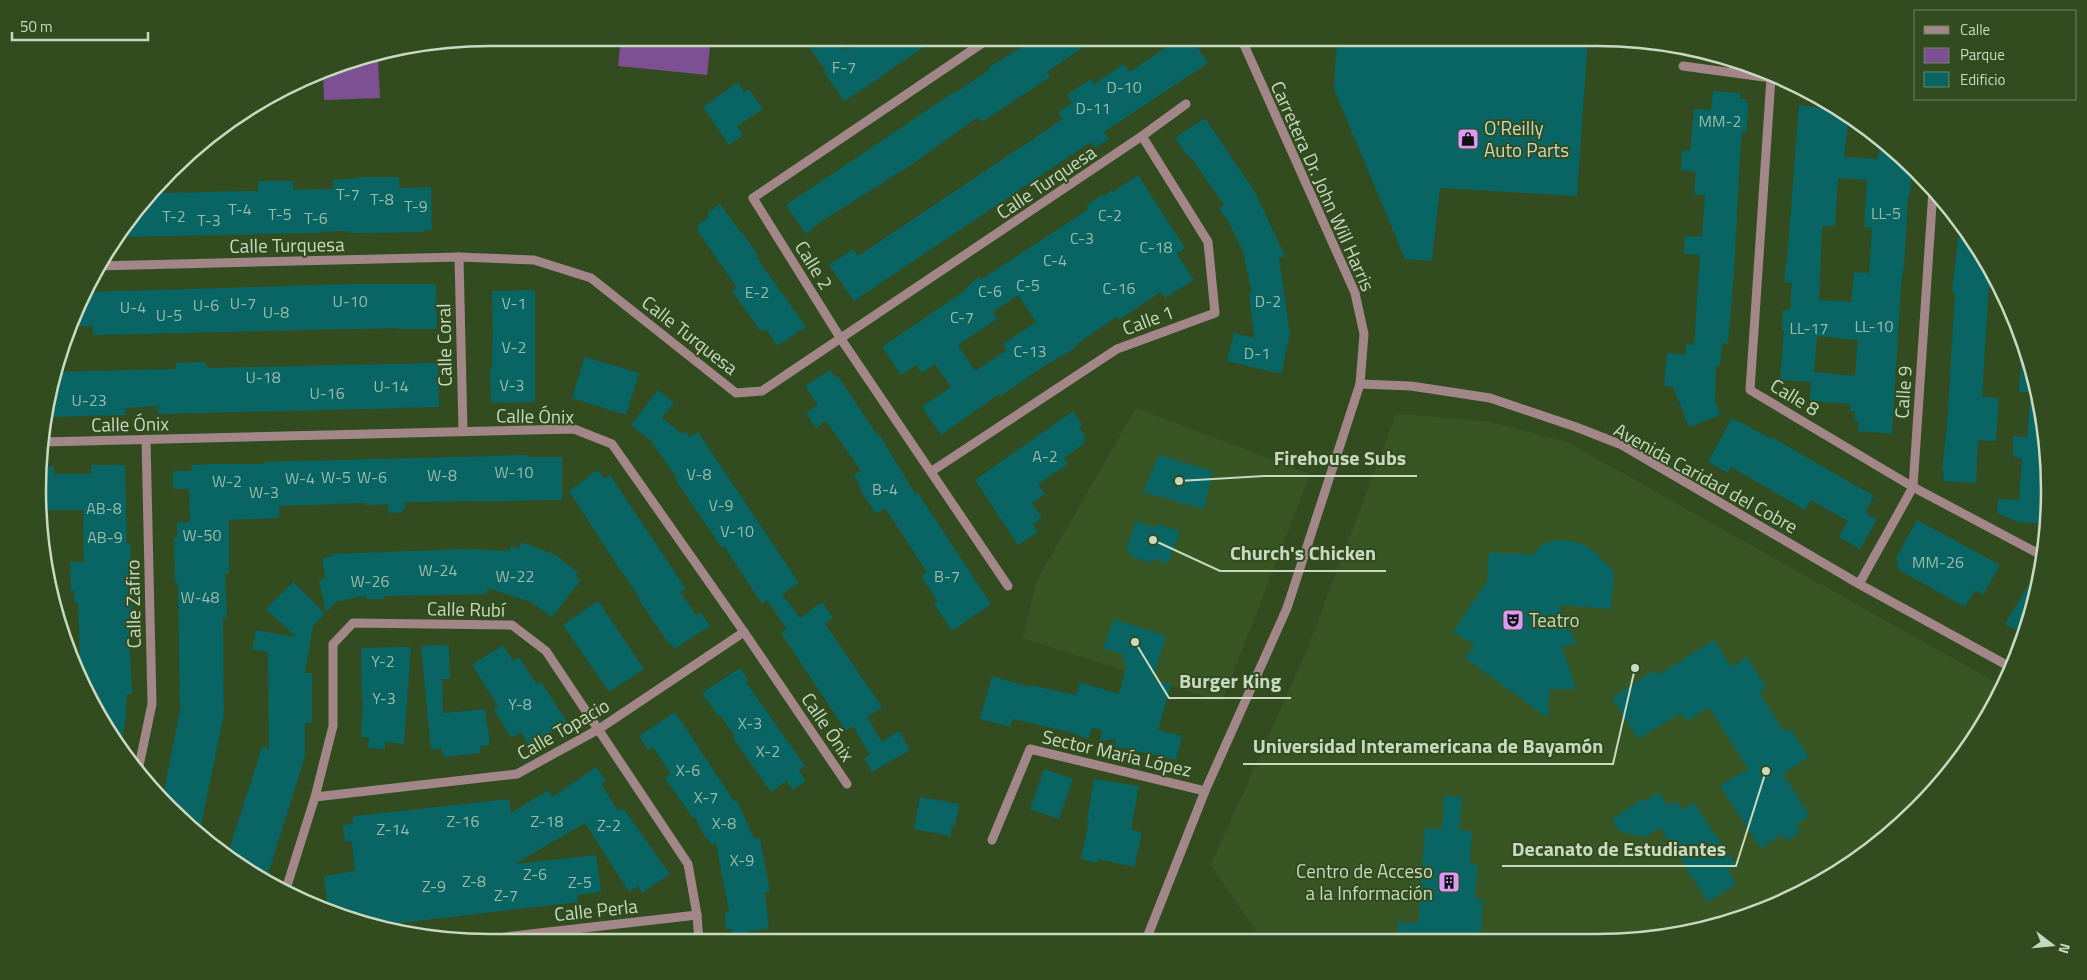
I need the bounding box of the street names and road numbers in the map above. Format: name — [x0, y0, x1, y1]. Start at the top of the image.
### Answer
street label: Carretera Dr. John Will Harris — [1264, 76, 1383, 296]
street label: Calle Turquesa — [990, 137, 1102, 226]
street label: Calle Turquesa — [229, 229, 345, 260]
street label: Calle 2 — [788, 235, 841, 295]
street label: Calle Turquesa — [636, 288, 745, 382]
street label: Calle 1 — [1118, 297, 1178, 342]
street label: Calle Coral — [428, 303, 459, 387]
street label: Calle 9 — [1886, 364, 1919, 419]
street label: Calle 8 — [1765, 370, 1826, 423]
street label: Calle Ónix — [496, 400, 575, 431]
street label: Calle Ónix — [91, 408, 170, 439]
street label: Avenida Caridad del Cobre — [1609, 415, 1804, 540]
street label: Calle Zafiro — [117, 559, 148, 649]
street label: Calle Rubí — [427, 593, 507, 624]
street label: Calle Ónix — [795, 686, 862, 767]
street label: Calle Topacio — [511, 690, 614, 767]
street label: Sector María López — [1039, 721, 1195, 784]
street label: Calle Perla — [553, 891, 640, 928]

